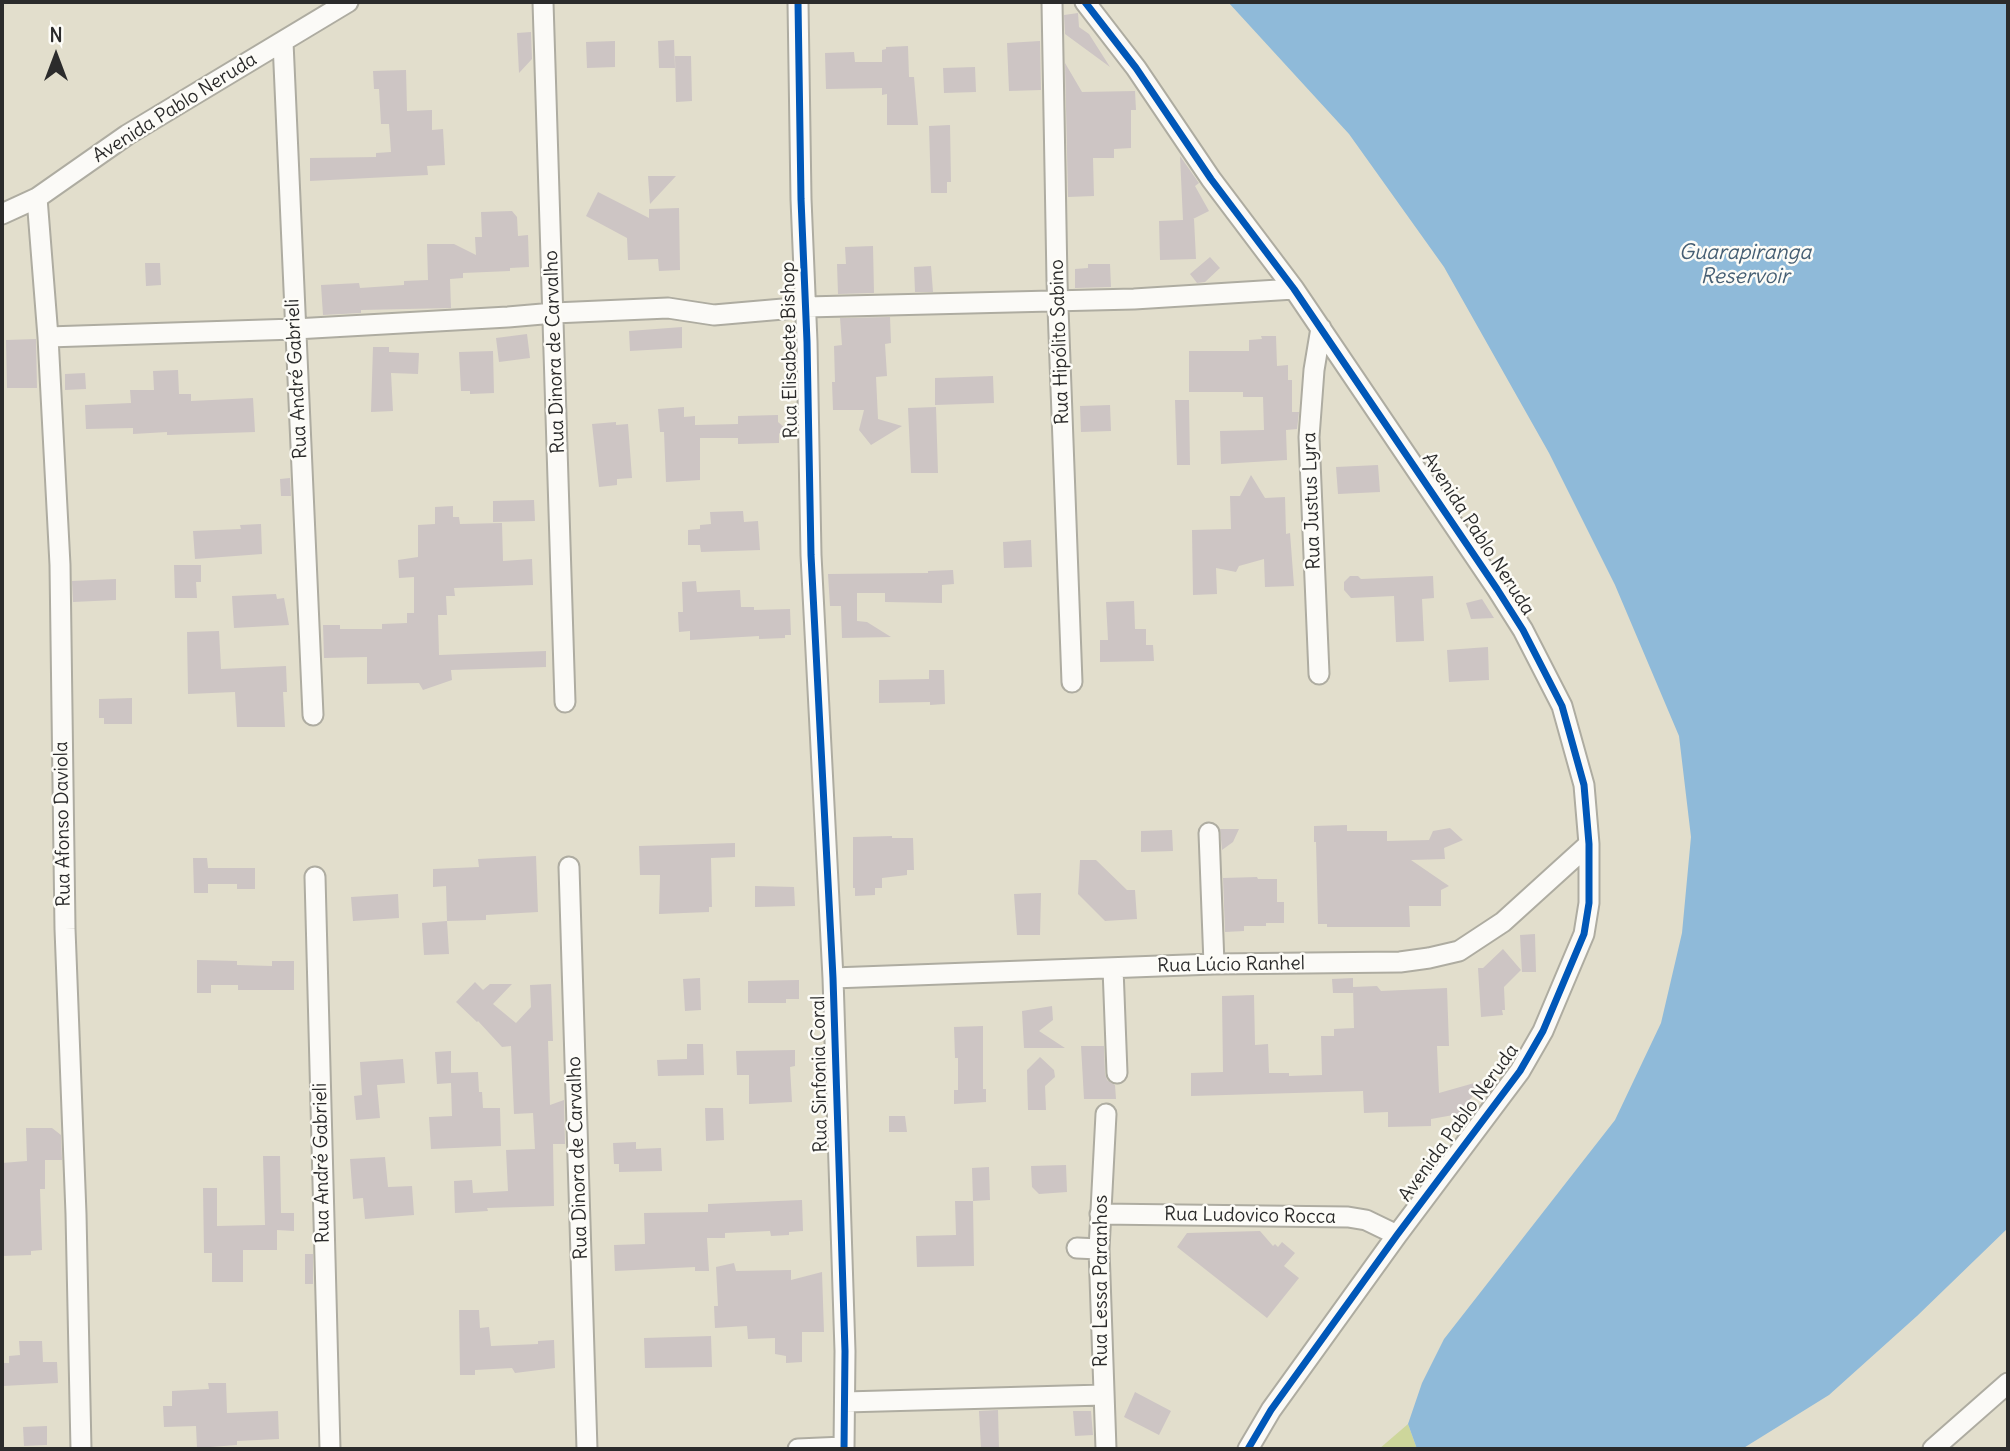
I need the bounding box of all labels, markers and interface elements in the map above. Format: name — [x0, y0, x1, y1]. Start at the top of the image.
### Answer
north arrow — [21, 21, 91, 91]
text: N — [49, 23, 63, 47]
street label: Avenida Pablo Neruda — [89, 48, 261, 168]
water label: Guarapiranga Reservoir — [1679, 240, 1811, 290]
street label: Rua Dinora de Carvalho — [540, 250, 570, 454]
street label: Rua Hipólito Sabino — [1046, 259, 1074, 425]
street label: Rua Elisabete Bishop — [777, 261, 803, 439]
street label: Rua André Gabrieli — [281, 298, 313, 460]
street label: Rua Justus Lyra — [1298, 432, 1326, 570]
street label: Avenida Pablo Neruda — [1417, 448, 1539, 620]
street label: Rua Afonso Daviola — [50, 741, 76, 907]
street label: Rua Lúcio Ranhel — [1157, 952, 1305, 978]
street label: Rua Sinfonia Coral — [807, 995, 833, 1153]
street label: Avenida Pablo Neruda — [1394, 1040, 1524, 1206]
street label: Rua Dinora de Carvalho — [563, 1056, 593, 1260]
street label: Rua André Gabrieli — [309, 1083, 335, 1243]
street label: Rua Lessa Paranhos — [1091, 1195, 1113, 1367]
street label: Rua Ludovico Rocca — [1164, 1203, 1336, 1229]

